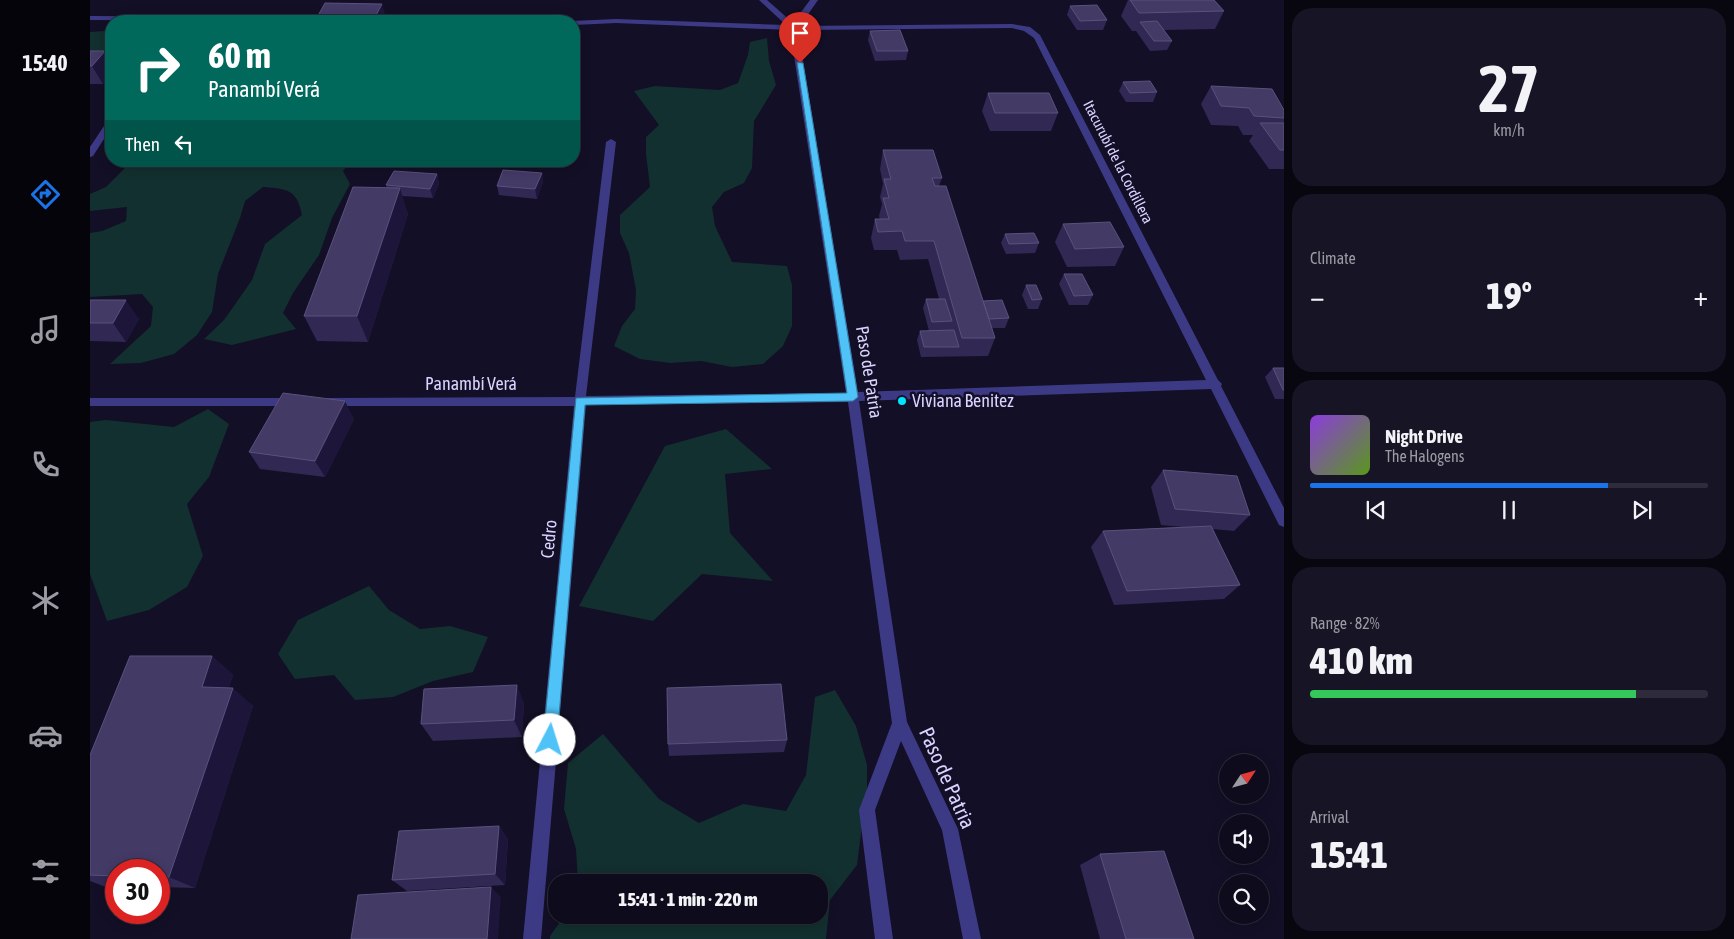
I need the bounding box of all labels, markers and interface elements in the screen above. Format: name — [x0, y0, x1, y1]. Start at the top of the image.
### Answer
pin — [779, 12, 821, 63]
icon: arrive — [786, 19, 814, 47]
icon: right — [125, 35, 190, 100]
text: 60 m — [208, 35, 271, 75]
text: 15:40 — [22, 50, 68, 76]
text: 27 — [1478, 51, 1540, 126]
text: Panambí Verá — [208, 76, 320, 102]
street label: Itacurubí de la Cordillera — [1080, 97, 1157, 226]
text: km/h — [1493, 121, 1525, 139]
icon: left — [170, 130, 198, 158]
text: Then — [125, 133, 160, 155]
icon: directions — [28, 177, 63, 212]
text: Climate — [1310, 249, 1356, 267]
text: 19° — [1486, 274, 1532, 317]
text: − — [1310, 280, 1325, 312]
text: + — [1693, 280, 1708, 312]
icon: music — [28, 312, 63, 347]
street label: Paso de Patria — [852, 324, 887, 420]
street label: Panambí Verá — [425, 373, 517, 394]
place label: Viviana Benitez — [912, 390, 1014, 411]
marker: Viviana Benitez — [896, 395, 908, 407]
text: Night Drive — [1385, 425, 1463, 447]
icon: phone — [28, 447, 63, 482]
text: The Halogens — [1385, 447, 1465, 465]
icon: previous — [1362, 496, 1390, 524]
icon: pause — [1495, 496, 1523, 524]
icon: next — [1628, 496, 1656, 524]
street label: Cedro — [536, 519, 561, 559]
icon: climate — [28, 583, 63, 618]
text: Range · 82% — [1310, 614, 1380, 632]
text: 410 km — [1310, 639, 1413, 682]
position arrow — [523, 713, 575, 765]
icon: car — [28, 718, 63, 753]
street label: Paso de Patria — [915, 723, 981, 832]
north arrow — [1219, 754, 1269, 804]
map controls — [1219, 754, 1269, 924]
text: Arrival — [1310, 808, 1349, 826]
button: sound — [1219, 814, 1269, 864]
text: 15:41 — [1310, 833, 1388, 876]
icon: filters — [28, 854, 63, 889]
speed limit sign: 30 — [105, 859, 170, 924]
button: search — [1219, 874, 1269, 924]
text: 15:41 · 1 min · 220 m — [618, 888, 758, 910]

